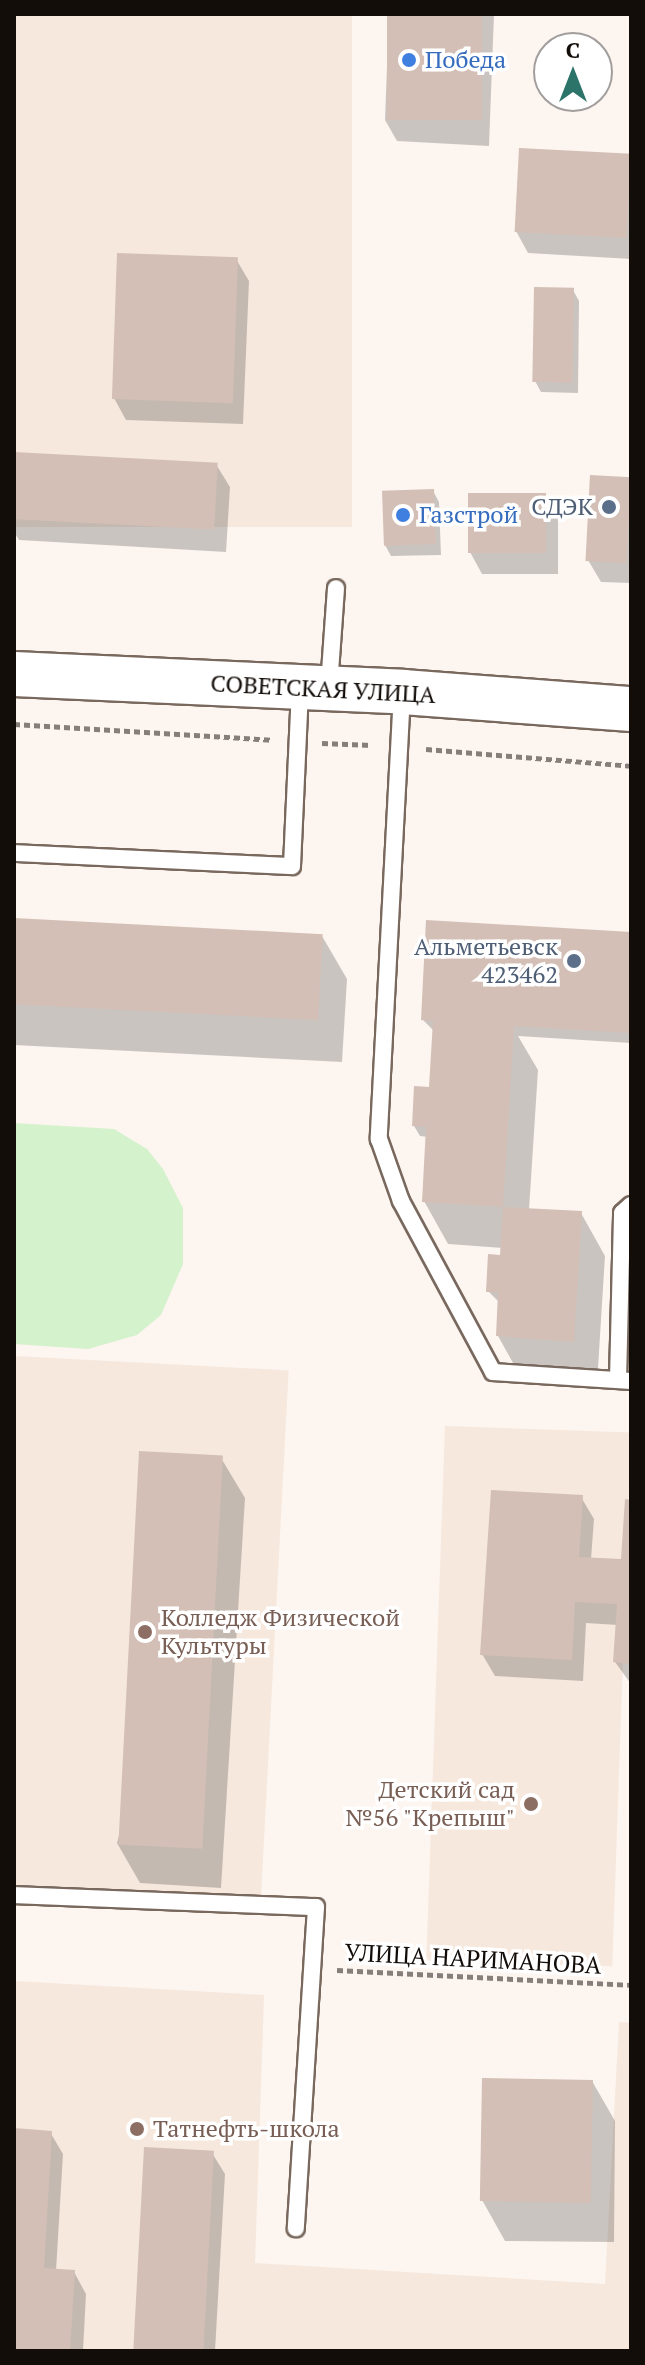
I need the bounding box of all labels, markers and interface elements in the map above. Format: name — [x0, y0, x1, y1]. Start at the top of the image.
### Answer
north arrow — [533, 32, 613, 112]
text: С — [566, 35, 580, 64]
place label: Победа — [425, 46, 506, 74]
marker: Победа — [400, 51, 418, 69]
place label: СДЭК — [531, 493, 593, 521]
marker: СДЭК — [600, 498, 618, 516]
place label: Газстрой — [419, 501, 518, 529]
marker: Газстрой — [394, 506, 412, 524]
street label: СОВЕТСКАЯ УЛИЦА — [209, 669, 437, 709]
place label: Альметьевск 423462 — [414, 933, 558, 989]
marker: Альметьевск 423462 — [565, 952, 583, 970]
place label: Колледж Физической Культуры — [161, 1604, 400, 1660]
marker: Колледж Физической Культуры — [136, 1623, 154, 1641]
place label: Детский сад №56 "Крепыш" — [345, 1776, 515, 1832]
marker: Детский сад №56 "Крепыш" — [522, 1795, 540, 1813]
street label: УЛИЦА НАРИМАНОВА — [344, 1938, 602, 1980]
place label: Татнефть-школа — [153, 2115, 340, 2143]
marker: Татнефть-школа — [128, 2120, 146, 2138]

